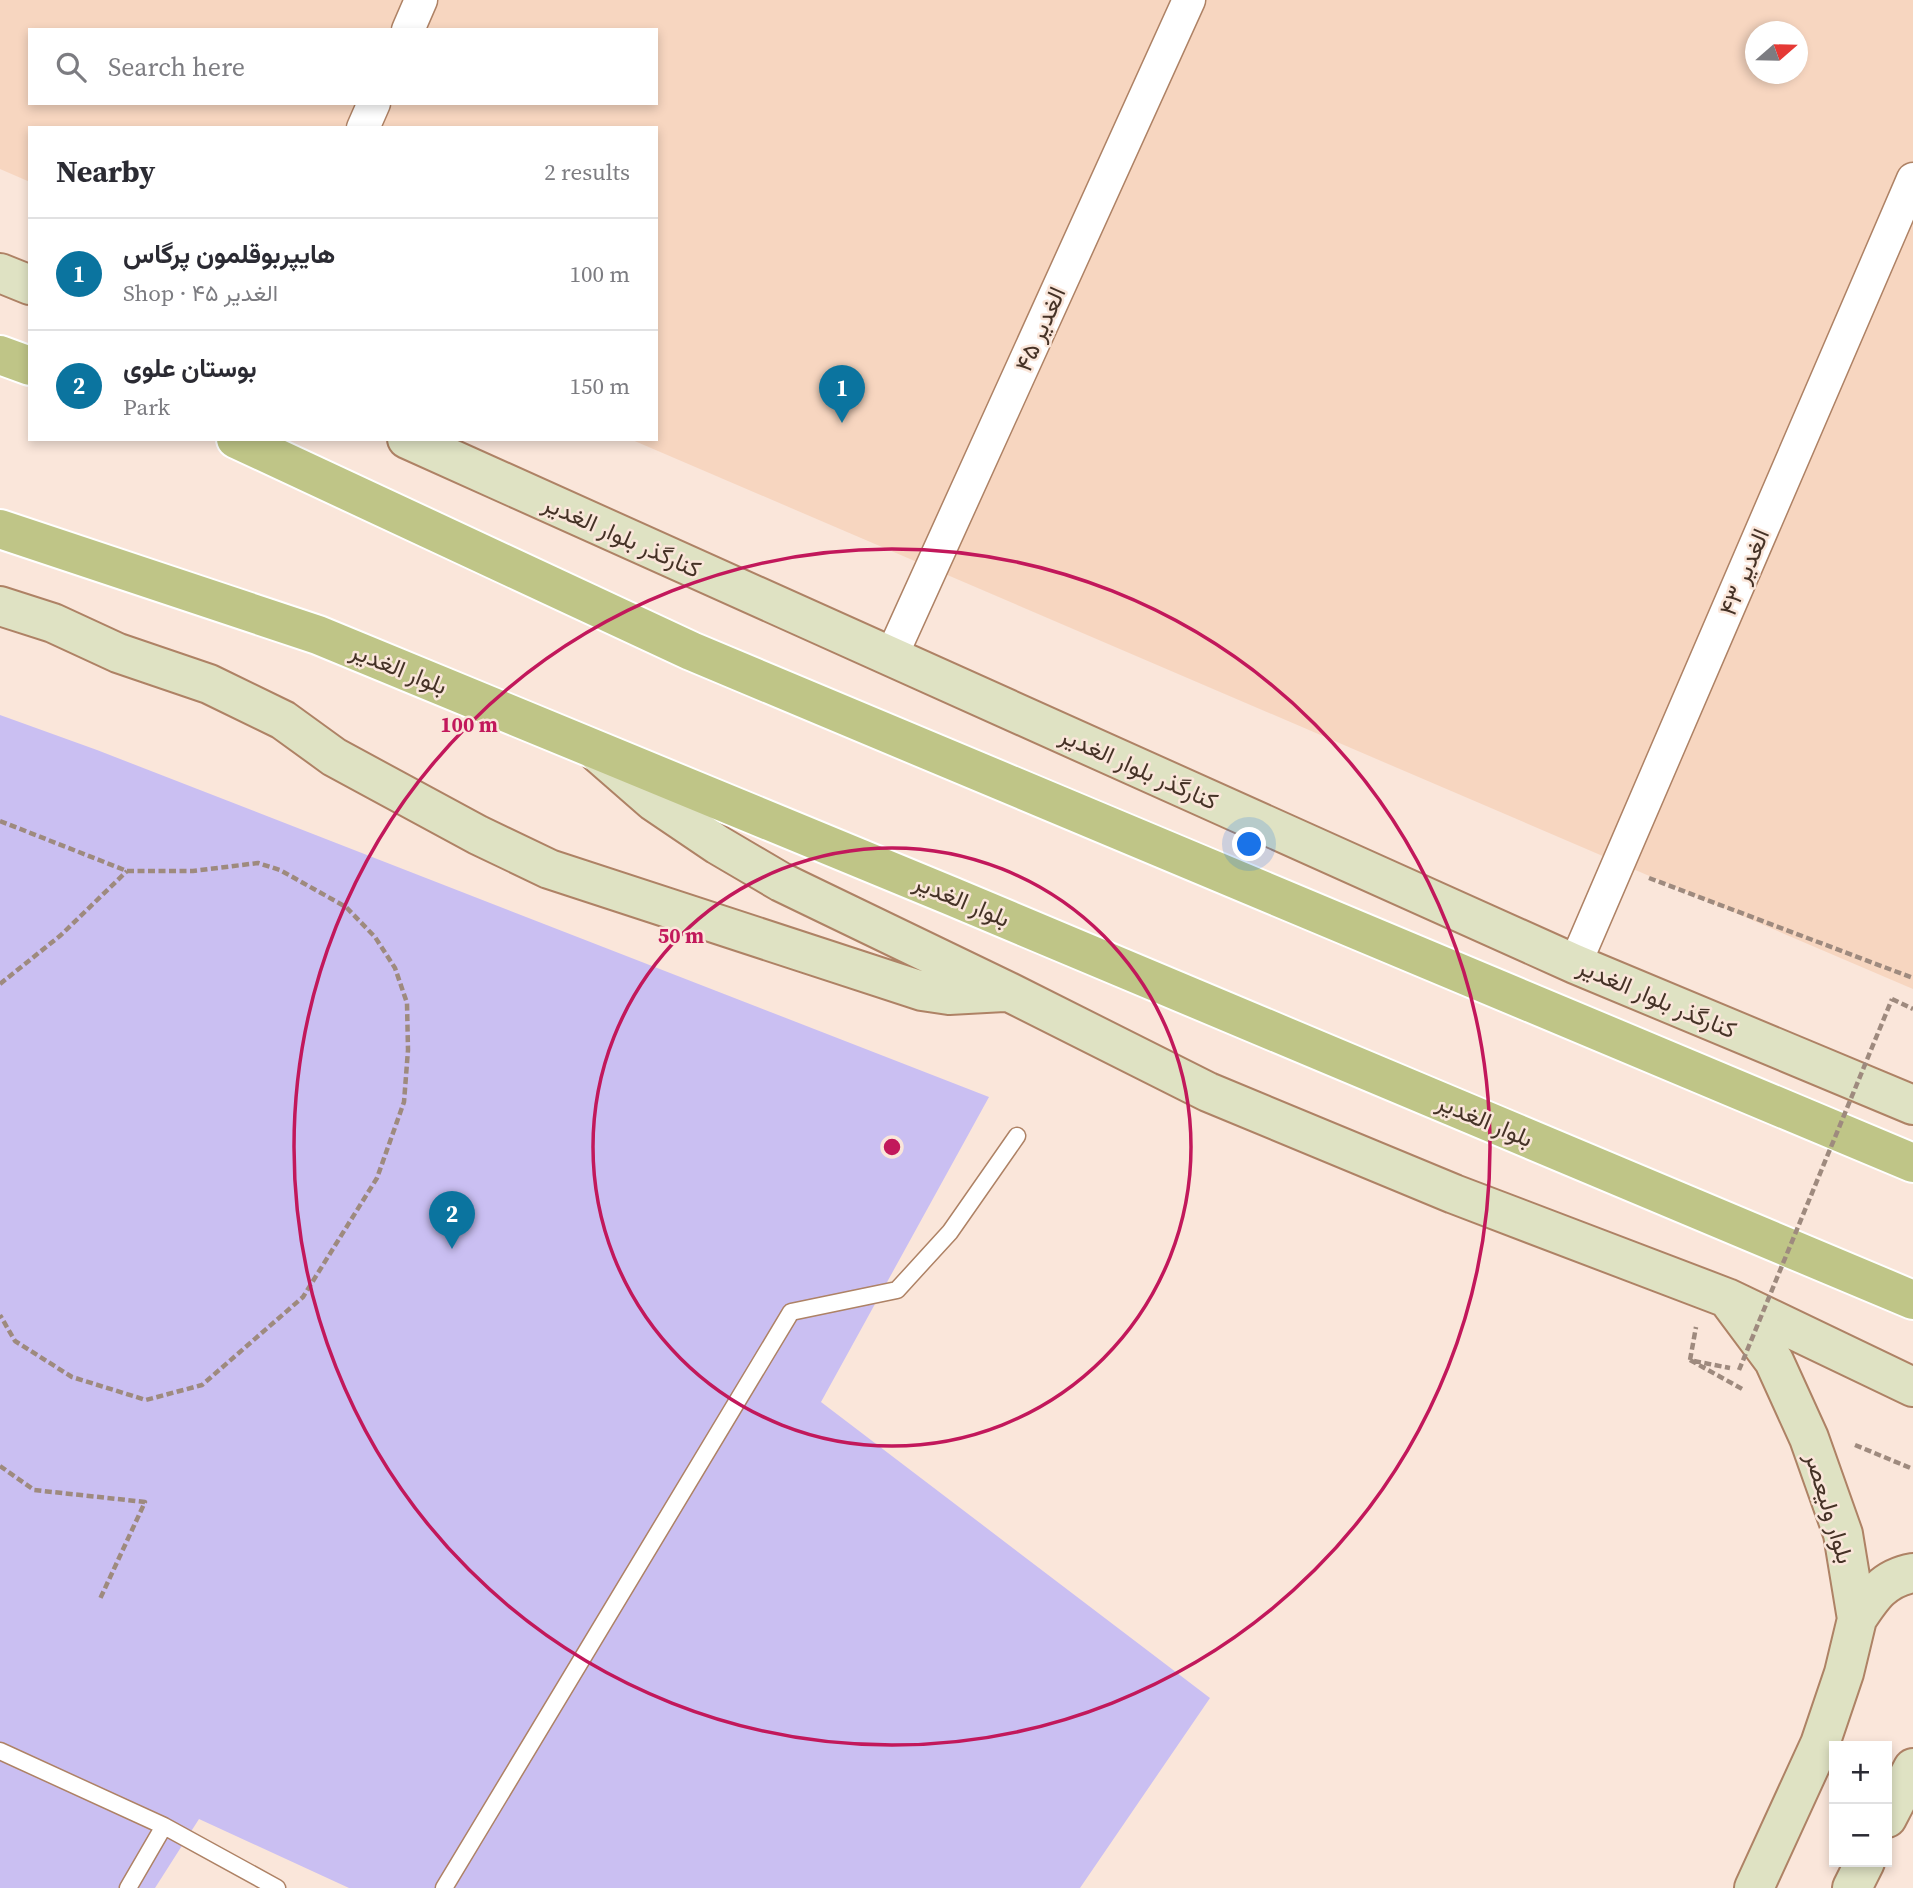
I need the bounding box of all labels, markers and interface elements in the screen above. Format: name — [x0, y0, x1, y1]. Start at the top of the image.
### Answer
north arrow — [1745, 21, 1808, 84]
search box — [28, 28, 658, 105]
icon: search — [52, 48, 90, 86]
text: Search here — [108, 49, 245, 85]
text: Nearby — [56, 151, 155, 192]
text: 2 results — [544, 156, 630, 188]
text: هایپربوقلمون پرگاس — [123, 236, 335, 272]
text: 1 — [73, 258, 85, 290]
text: 100 m — [569, 258, 630, 290]
text: Shop · الغدیر ۴۵ — [123, 277, 278, 309]
street label: الغدیر ۴۵ — [1007, 281, 1073, 377]
text: بوستان علوی — [123, 350, 257, 386]
pin: 1 — [819, 365, 865, 423]
text: 2 — [73, 370, 85, 402]
text: 150 m — [569, 370, 630, 402]
text: Park — [123, 391, 170, 423]
street label: کنارگذر بلوار الغدیر — [537, 486, 706, 586]
street label: الغدیر ۴۳ — [1711, 523, 1777, 621]
street label: بلوار الغدیر — [345, 633, 452, 702]
text: 100 m — [440, 710, 498, 739]
street label: کنارگذر بلوار الغدیر — [1054, 718, 1223, 818]
your location — [1232, 827, 1266, 861]
street label: بلوار الغدیر — [908, 865, 1015, 935]
text: 50 m — [658, 921, 704, 950]
street label: کنارگذر بلوار الغدیر — [1572, 949, 1741, 1046]
street label: بلوار الغدیر — [1431, 1085, 1538, 1155]
centre of rings — [880, 1135, 904, 1159]
pin: 2 — [429, 1191, 475, 1249]
street label: بلوار ولیعصر — [1797, 1447, 1863, 1568]
map controls — [1829, 1741, 1892, 1867]
button: + — [1829, 1741, 1892, 1804]
button: − — [1829, 1804, 1892, 1867]

